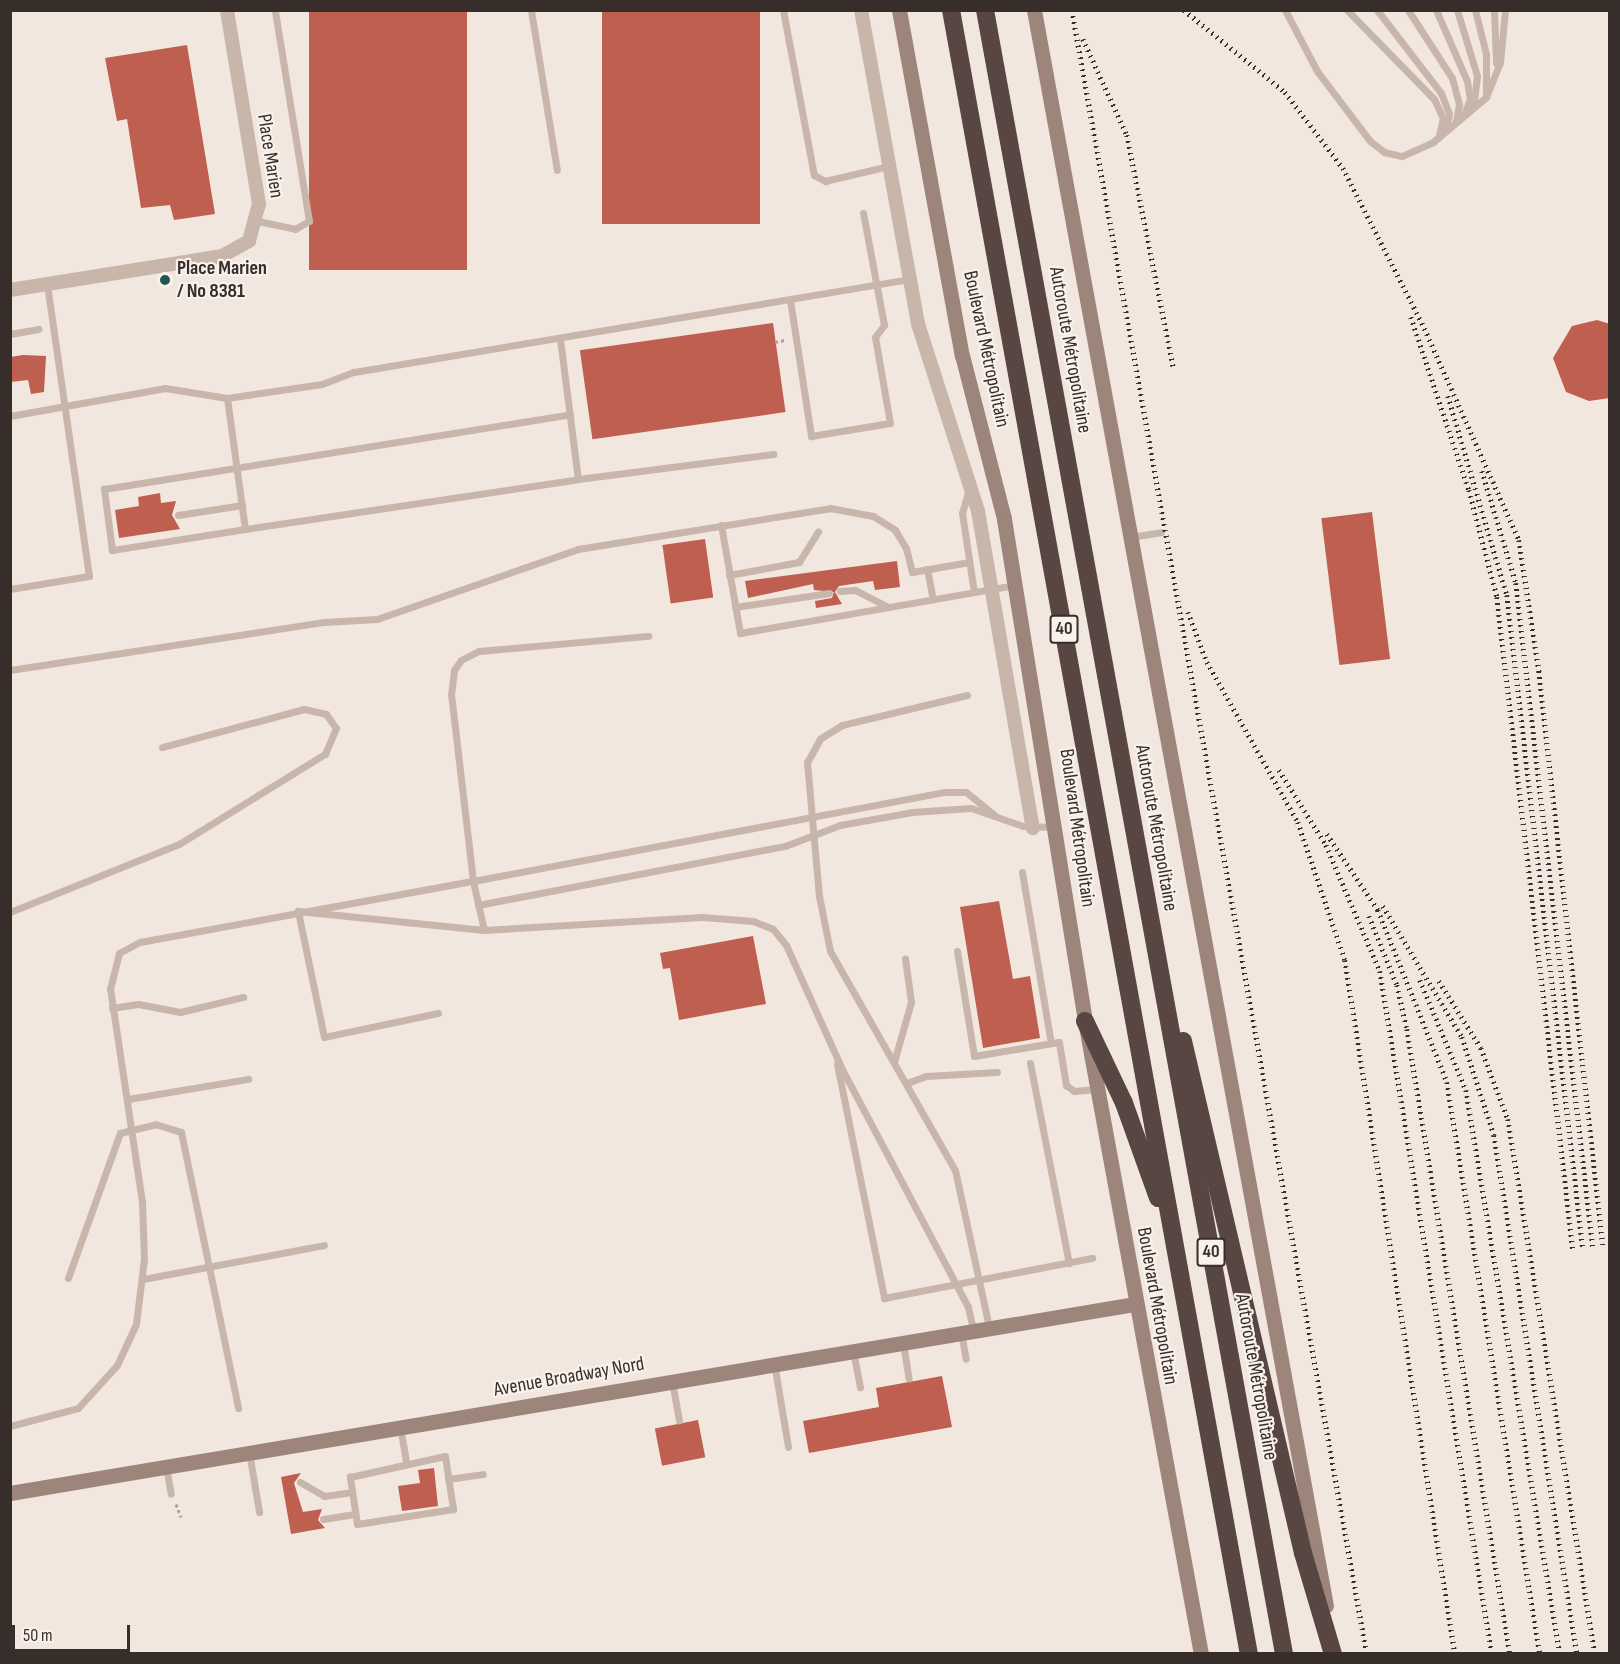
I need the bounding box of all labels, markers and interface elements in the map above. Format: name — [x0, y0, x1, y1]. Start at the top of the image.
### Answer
street label: Place Marien — [252, 112, 288, 200]
place label: Place Marien / No 8381 — [177, 256, 267, 303]
street label: Autoroute Métropolitaine — [1044, 265, 1096, 435]
street label: Boulevard Métropolitain — [958, 269, 1014, 429]
marker: Place Marien / No 8381 — [158, 273, 172, 287]
road number: 40 — [1049, 614, 1079, 644]
street label: Autoroute Métropolitaine — [1130, 743, 1182, 913]
street label: Boulevard Métropolitain — [1054, 747, 1100, 909]
street label: Boulevard Métropolitain — [1131, 1225, 1183, 1387]
road number: 40 — [1196, 1237, 1226, 1267]
street label: Autoroute Métropolitaine — [1230, 1292, 1282, 1462]
street label: Avenue Broadway Nord — [492, 1352, 646, 1402]
scale bar — [15, 1613, 134, 1651]
text: 50 m — [23, 1625, 53, 1646]

